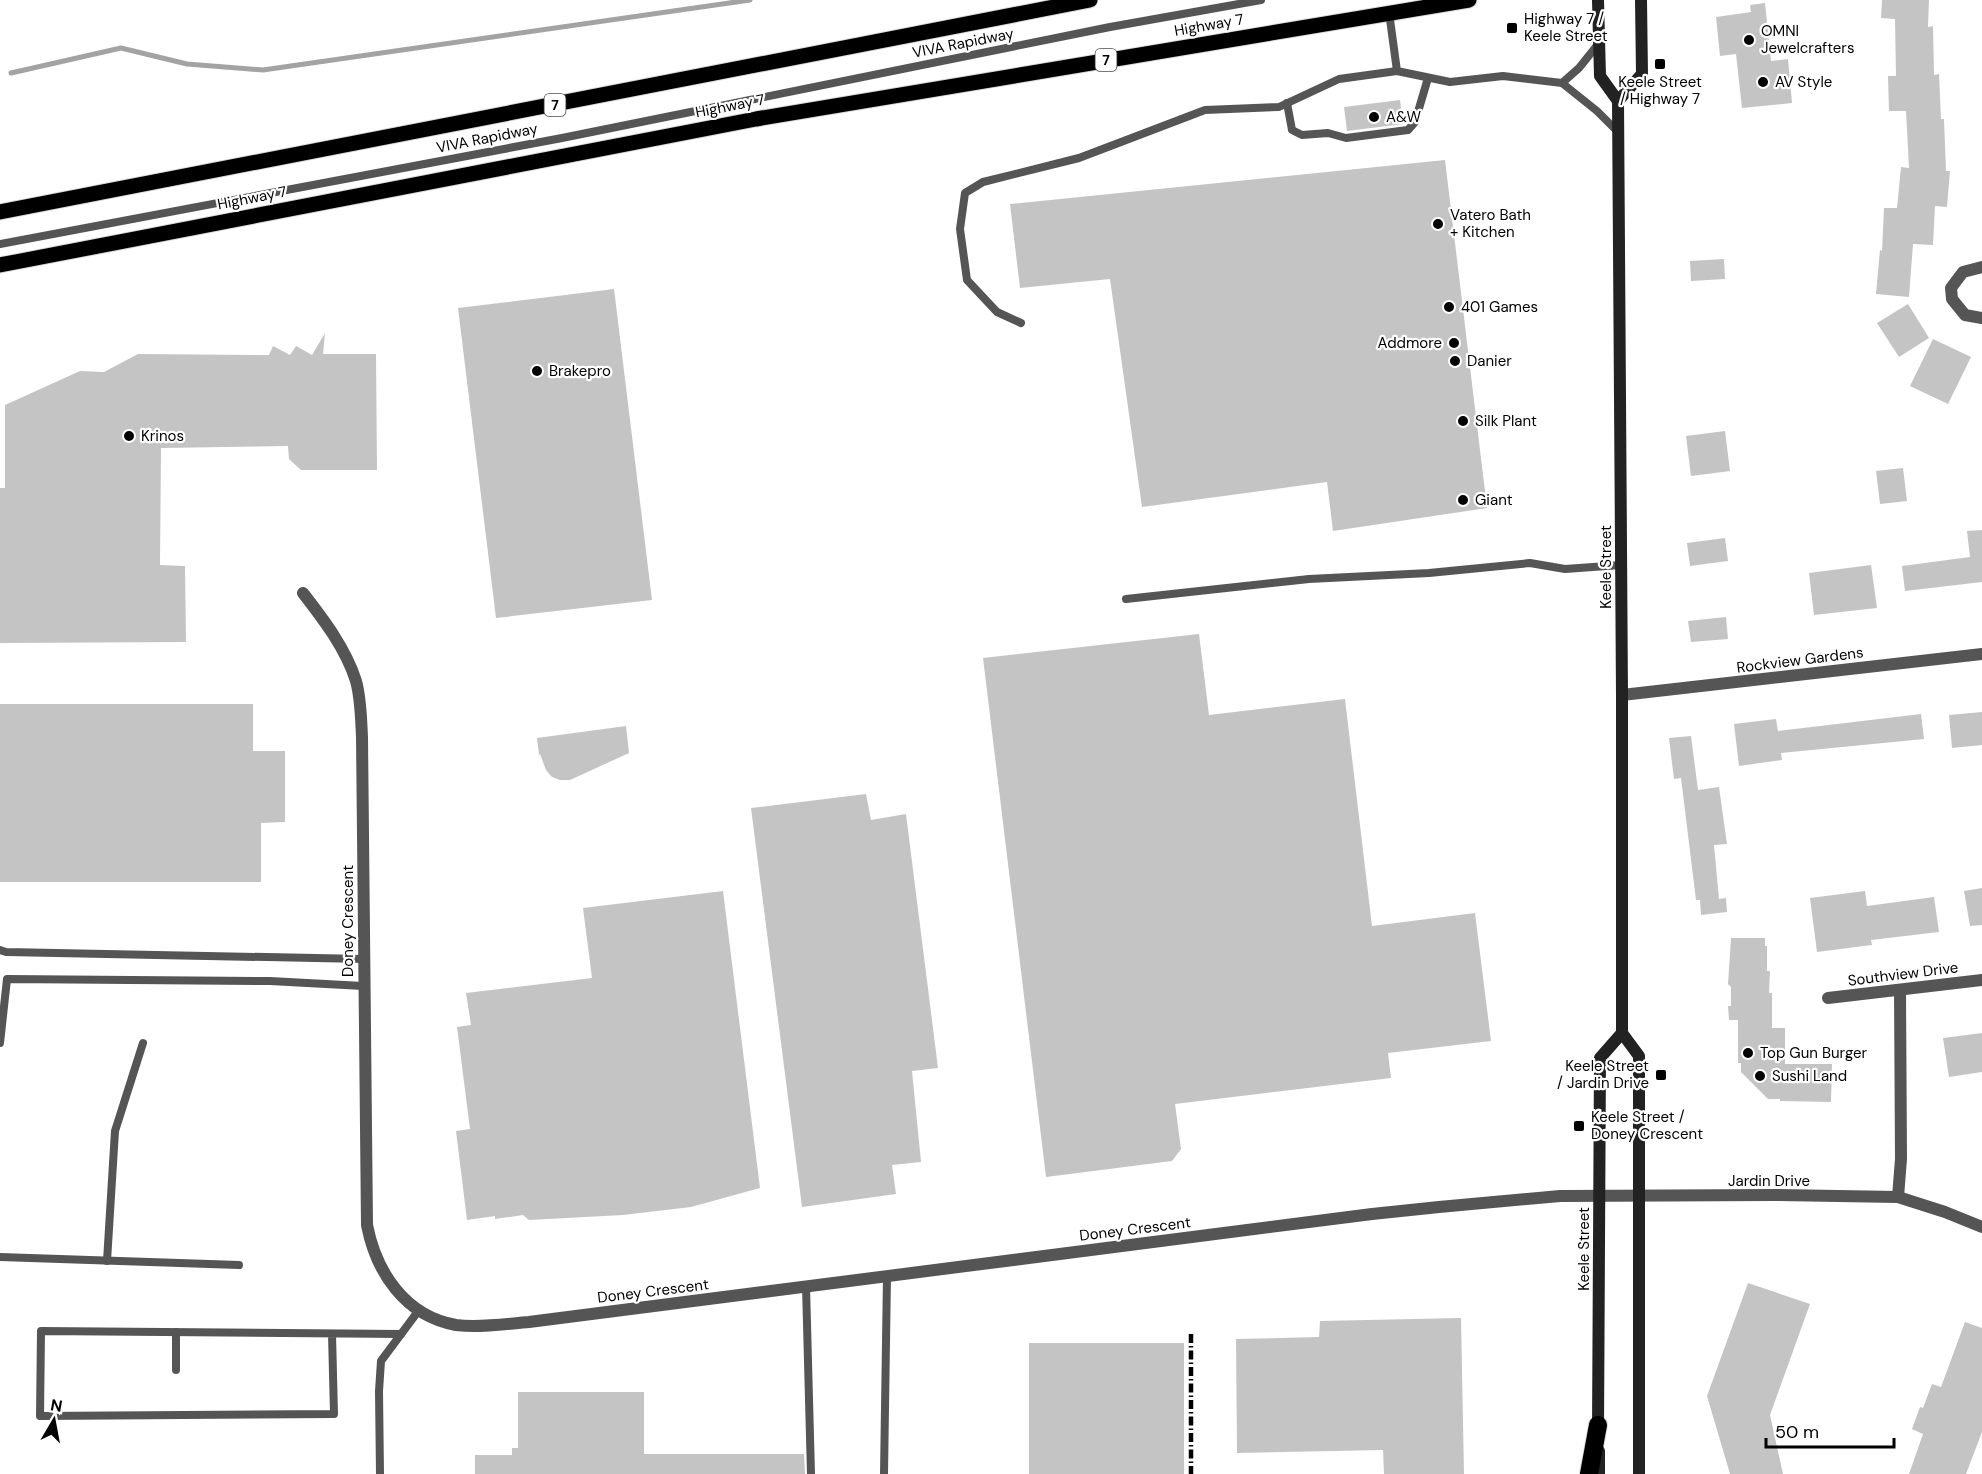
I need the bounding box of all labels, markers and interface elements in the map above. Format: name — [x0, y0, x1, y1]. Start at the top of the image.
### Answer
street label: Highway 7 — [1173, 9, 1245, 41]
place label: Highway 7 / Keele Street — [1524, 9, 1608, 46]
marker: Highway 7 / Keele Street — [1505, 21, 1519, 35]
place label: OMNI Jewelcrafters — [1761, 21, 1854, 58]
street label: VIVA Rapidway — [911, 23, 1016, 63]
marker: OMNI Jewelcrafters — [1742, 33, 1756, 47]
road number: 7 — [1096, 49, 1116, 71]
marker: Keele Street / Highway 7 — [1653, 57, 1667, 71]
place label: Keele Street / Highway 7 — [1618, 72, 1702, 109]
place label: AV Style — [1775, 72, 1832, 92]
marker: AV Style — [1756, 75, 1770, 89]
street label: Highway 7 — [694, 89, 766, 123]
road number: 7 — [544, 94, 566, 116]
place label: A&W — [1386, 107, 1422, 127]
marker: A&W — [1367, 110, 1381, 124]
street label: VIVA Rapidway — [435, 118, 540, 158]
street label: Highway 7 — [216, 181, 288, 215]
place label: Vatero Bath + Kitchen — [1450, 205, 1531, 242]
marker: Vatero Bath + Kitchen — [1431, 217, 1445, 231]
place label: 401 Games — [1461, 297, 1538, 317]
marker: 401 Games — [1442, 300, 1456, 314]
place label: Addmore — [1378, 333, 1442, 353]
marker: Addmore — [1447, 336, 1461, 350]
place label: Danier — [1467, 351, 1512, 371]
marker: Danier — [1448, 354, 1462, 368]
place label: Brakepro — [549, 361, 611, 381]
marker: Brakepro — [530, 364, 544, 378]
place label: Silk Plant — [1475, 411, 1537, 431]
marker: Silk Plant — [1456, 414, 1470, 428]
place label: Krinos — [141, 426, 184, 446]
marker: Krinos — [122, 429, 136, 443]
place label: Giant — [1475, 490, 1513, 510]
marker: Giant — [1456, 493, 1470, 507]
street label: Keele Street — [1596, 525, 1616, 609]
street label: Rockview Gardens — [1735, 642, 1865, 678]
street label: Doney Crescent — [338, 865, 358, 977]
street label: Southview Drive — [1847, 957, 1959, 991]
place label: Top Gun Burger — [1760, 1043, 1868, 1063]
marker: Top Gun Burger — [1741, 1046, 1755, 1060]
place label: Keele Street / Jardin Drive — [1557, 1056, 1649, 1093]
place label: Sushi Land — [1772, 1066, 1847, 1086]
marker: Keele Street / Jardin Drive — [1654, 1068, 1668, 1082]
marker: Sushi Land — [1753, 1069, 1767, 1083]
place label: Keele Street / Doney Crescent — [1591, 1107, 1703, 1144]
marker: Keele Street / Doney Crescent — [1572, 1119, 1586, 1133]
street label: Jardin Drive — [1728, 1171, 1810, 1191]
street label: Keele Street — [1574, 1207, 1594, 1291]
street label: Doney Crescent — [1078, 1212, 1192, 1246]
street label: Doney Crescent — [596, 1274, 710, 1308]
north arrow — [24, 1390, 84, 1450]
text: N — [49, 1394, 64, 1417]
scale bar — [1766, 1411, 1894, 1449]
text: 50 m — [1775, 1420, 1819, 1444]

